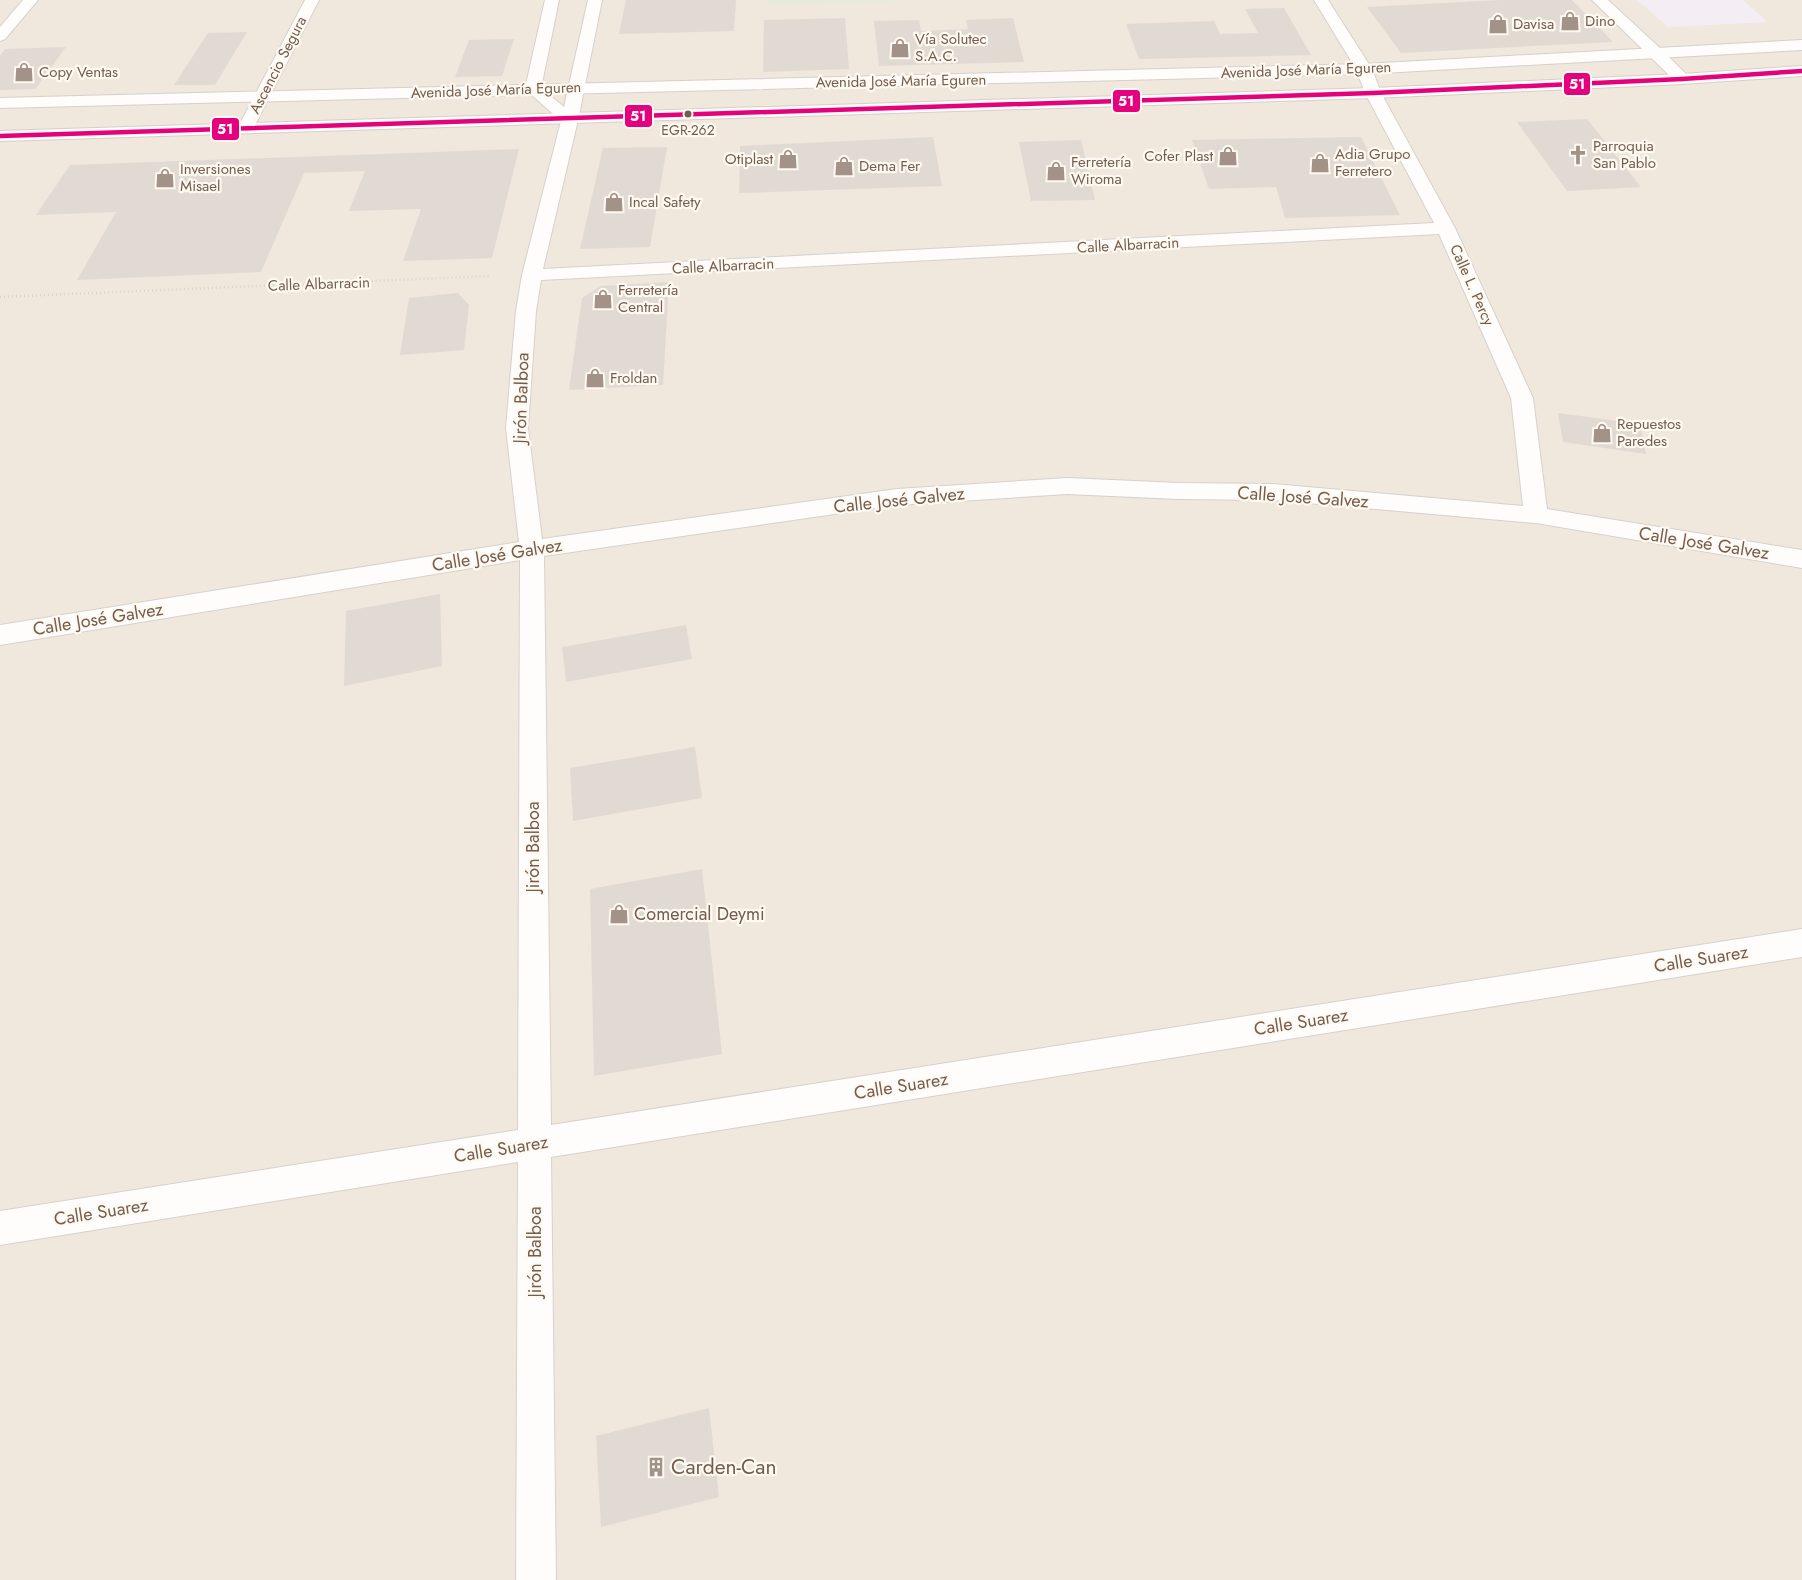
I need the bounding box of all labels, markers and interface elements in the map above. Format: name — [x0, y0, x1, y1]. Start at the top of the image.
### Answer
shop icon: Dino — [1559, 10, 1581, 32]
place label: Dino — [1585, 10, 1615, 32]
street label: Ascencio Segura — [244, 12, 312, 118]
shop icon: Davisa — [1487, 13, 1509, 35]
place label: Davisa — [1513, 13, 1554, 35]
place label: Vía Solutec S.A.C. — [915, 28, 987, 67]
shop icon: Vía Solutec S.A.C. — [889, 37, 911, 59]
street label: Avenida José María Eguren — [1220, 56, 1392, 84]
shop icon: Copy Ventas — [13, 61, 35, 83]
place label: Copy Ventas — [39, 61, 118, 83]
street label: Avenida José María Eguren — [815, 69, 987, 93]
line badge: 51 — [1563, 72, 1591, 96]
text: 51 — [1569, 74, 1585, 94]
street label: Avenida José María Eguren — [410, 76, 582, 104]
line badge: 51 — [1112, 89, 1141, 113]
text: 51 — [1118, 91, 1134, 111]
line badge: 51 — [624, 104, 653, 128]
text: 51 — [630, 106, 646, 126]
marker: EGR-262 — [683, 109, 693, 119]
line badge: 51 — [211, 117, 240, 141]
text: 51 — [217, 119, 233, 139]
place label: EGR-262 — [661, 120, 715, 140]
place label: Parroquia San Pablo — [1593, 135, 1656, 174]
place label: Adia Grupo Ferretero — [1335, 143, 1410, 182]
church icon: Parroquia San Pablo — [1567, 144, 1589, 166]
place label: Cofer Plast — [1144, 145, 1213, 167]
shop icon: Cofer Plast — [1217, 145, 1239, 167]
place label: Otiplast — [725, 148, 773, 170]
shop icon: Otiplast — [777, 148, 799, 170]
place label: Ferretería Wiroma — [1071, 151, 1131, 190]
shop icon: Adia Grupo Ferretero — [1309, 152, 1331, 174]
shop icon: Dema Fer — [833, 155, 855, 177]
place label: Dema Fer — [859, 155, 921, 177]
place label: Inversiones Misael — [180, 158, 251, 197]
shop icon: Ferretería Wiroma — [1045, 160, 1067, 182]
shop icon: Inversiones Misael — [154, 167, 176, 189]
shop icon: Incal Safety — [603, 191, 625, 213]
place label: Incal Safety — [629, 191, 701, 213]
street label: Calle Albarracin — [1076, 231, 1180, 259]
street label: Calle L. Percy — [1444, 241, 1500, 330]
street label: Calle Albarracin — [671, 252, 775, 280]
street label: Calle Albarracin — [268, 271, 370, 297]
place label: Ferretería Central — [618, 279, 678, 318]
shop icon: Ferretería Central — [592, 288, 614, 310]
street label: Jirón Balboa — [506, 352, 536, 446]
shop icon: Froldan — [584, 367, 606, 389]
place label: Froldan — [610, 367, 657, 389]
place label: Repuestos Paredes — [1617, 413, 1681, 452]
shop icon: Repuestos Paredes — [1591, 422, 1613, 444]
street label: Calle José Galvez — [1236, 479, 1370, 515]
street label: Calle José Galvez — [832, 480, 967, 520]
street label: Calle José Galvez — [1637, 520, 1772, 566]
street label: Calle José Galvez — [430, 532, 565, 578]
street label: Calle José Galvez — [31, 596, 166, 642]
street label: Jirón Balboa — [520, 801, 546, 895]
place label: Comercial Deymi — [634, 901, 765, 927]
shop icon: Comercial Deymi — [608, 903, 630, 925]
street label: Calle Suarez — [1652, 939, 1751, 979]
street label: Calle Suarez — [1252, 1002, 1351, 1042]
street label: Calle Suarez — [852, 1066, 951, 1106]
street label: Calle Suarez — [452, 1129, 551, 1169]
street label: Calle Suarez — [52, 1192, 151, 1232]
street label: Jirón Balboa — [522, 1206, 548, 1300]
place label: Carden-Can — [671, 1452, 776, 1482]
building icon: Carden-Can — [645, 1456, 667, 1478]

